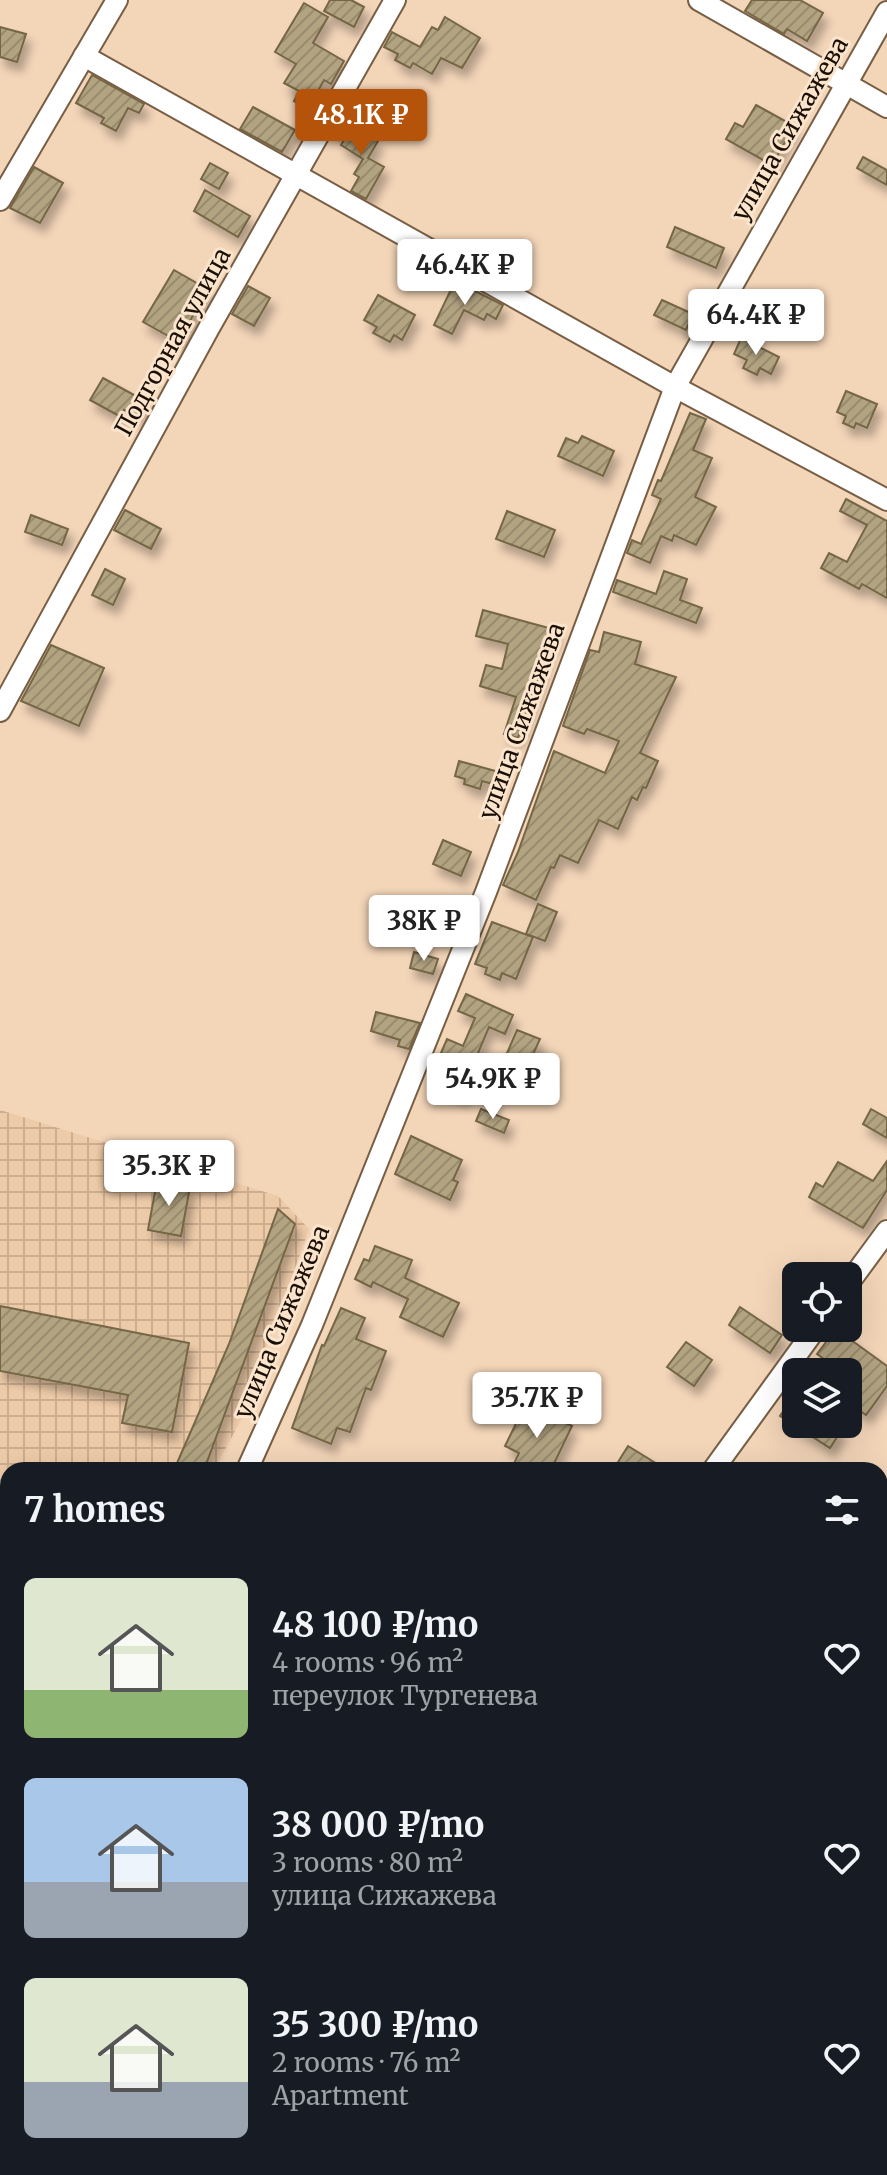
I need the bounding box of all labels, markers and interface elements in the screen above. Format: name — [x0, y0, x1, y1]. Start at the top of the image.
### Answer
street label: улица Сижажева — [724, 31, 855, 226]
pin: 48.1K ₽ — [287, 89, 435, 157]
text: 48.1K ₽ — [313, 98, 409, 131]
pin: 46.4K ₽ — [391, 239, 539, 307]
street label: Подгорная улица — [108, 242, 237, 442]
text: 46.4K ₽ — [415, 248, 515, 281]
pin: 64.4K ₽ — [682, 289, 830, 357]
text: 64.4K ₽ — [706, 298, 806, 331]
street label: улица Сижажева — [471, 618, 572, 824]
pin: 38K ₽ — [368, 895, 480, 963]
text: 38K ₽ — [387, 904, 461, 937]
pin: 54.9K ₽ — [419, 1053, 567, 1121]
text: 54.9K ₽ — [445, 1062, 541, 1095]
pin: 35.3K ₽ — [95, 1140, 243, 1208]
text: 35.3K ₽ — [122, 1149, 216, 1182]
street label: улица Сижажева — [227, 1220, 336, 1423]
map controls — [782, 1262, 862, 1438]
button: locate — [782, 1262, 862, 1342]
button: layers — [782, 1358, 862, 1438]
pin: 35.7K ₽ — [463, 1372, 611, 1440]
text: 35.7K ₽ — [490, 1381, 584, 1414]
icon: filters — [820, 1488, 864, 1532]
text: 7 homes — [24, 1489, 166, 1531]
text: 48 100 ₽/mo — [272, 1604, 478, 1646]
icon: home — [88, 1610, 184, 1706]
icon: heart — [820, 1636, 864, 1680]
text: 4 rooms · 96 m² — [272, 1646, 463, 1679]
text: переулок Тургенева — [272, 1679, 538, 1712]
text: 38 000 ₽/mo — [272, 1804, 484, 1846]
icon: home — [88, 1810, 184, 1906]
icon: heart — [820, 1836, 864, 1880]
text: 3 rooms · 80 m² — [272, 1846, 463, 1879]
text: улица Сижажева — [272, 1879, 497, 1912]
text: 35 300 ₽/mo — [272, 2004, 478, 2046]
icon: home — [88, 2010, 184, 2106]
icon: heart — [820, 2036, 864, 2080]
text: 2 rooms · 76 m² — [272, 2046, 460, 2079]
text: Apartment — [272, 2079, 409, 2112]

